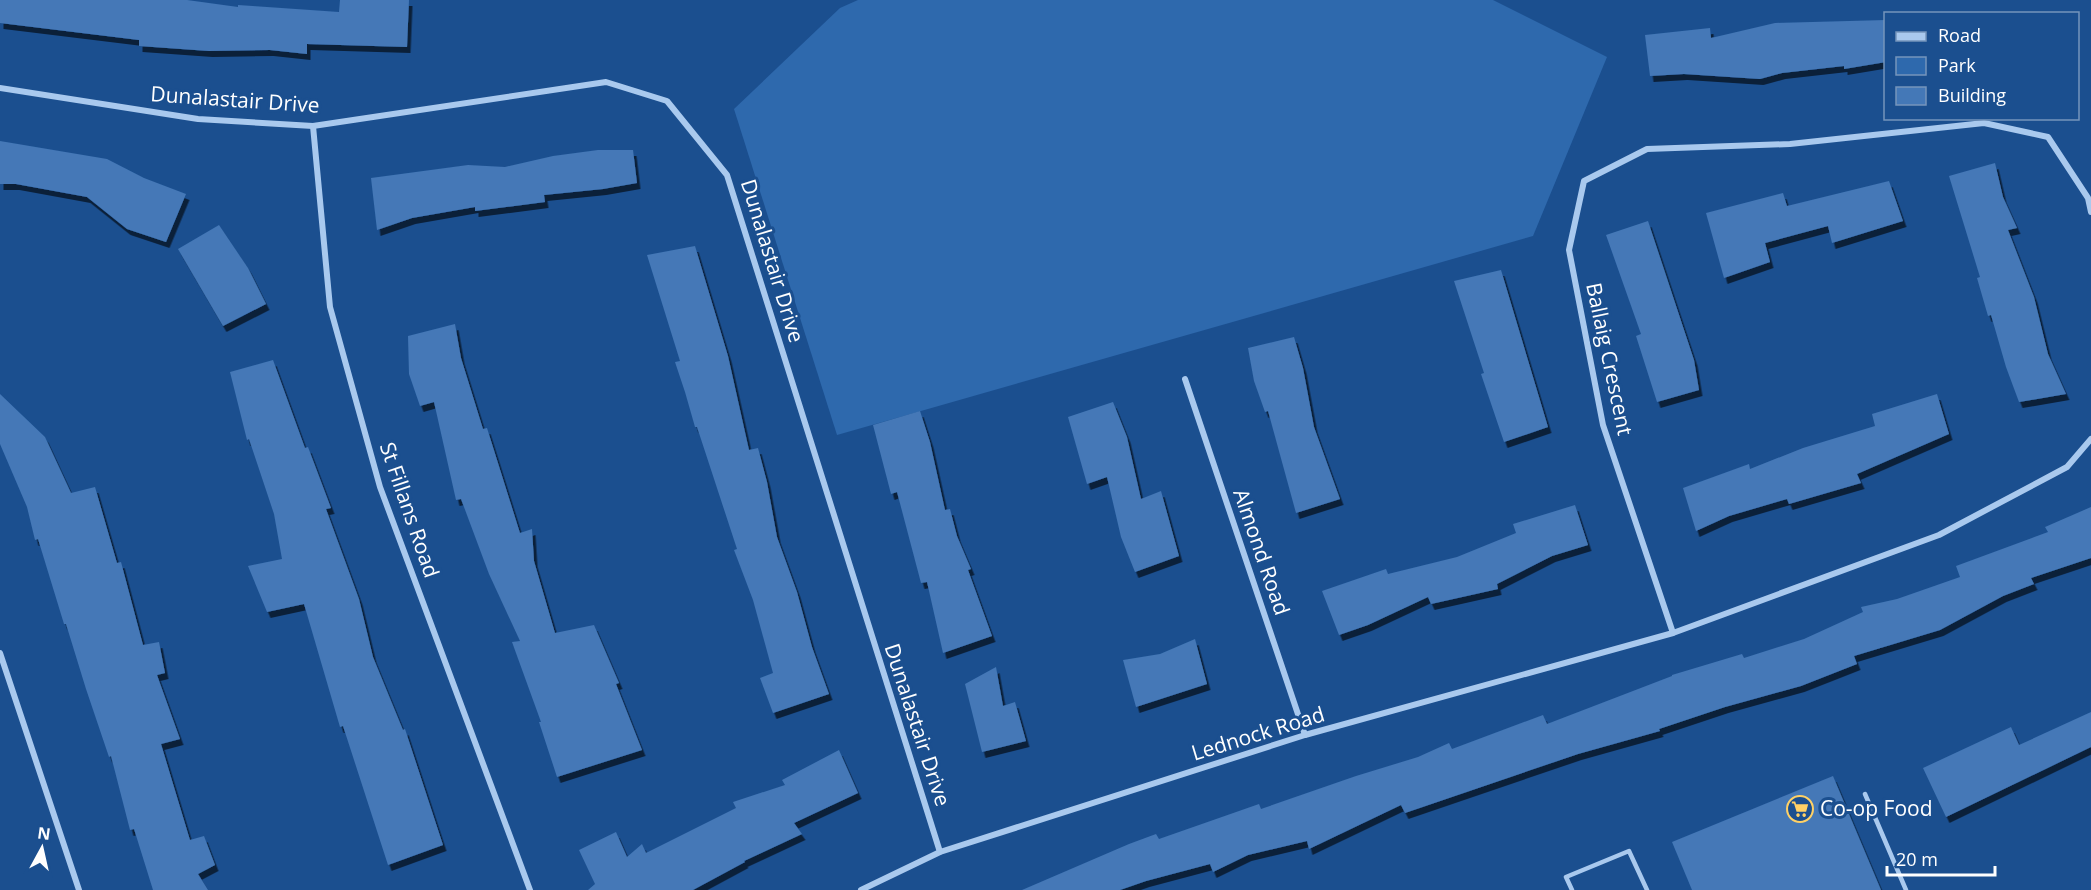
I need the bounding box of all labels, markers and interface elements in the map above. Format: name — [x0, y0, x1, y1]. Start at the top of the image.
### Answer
legend — [1884, 12, 2079, 120]
text: Road — [1938, 23, 1981, 47]
text: Park — [1938, 53, 1976, 77]
street label: Dunalastair Drive — [150, 79, 321, 119]
text: Building — [1938, 83, 2006, 107]
street label: Dunalastair Drive — [735, 176, 811, 346]
street label: Ballaig Crescent — [1580, 280, 1640, 438]
street label: St Fillans Road — [374, 438, 446, 581]
street label: Almond Road — [1227, 485, 1297, 619]
street label: Dunalastair Drive — [878, 640, 957, 810]
street label: Lednock Road — [1188, 700, 1328, 767]
supermarket icon: Co-op Food — [1785, 794, 1815, 824]
place label: Co-op Food — [1820, 794, 1933, 822]
north arrow — [12, 818, 72, 878]
text: N — [36, 821, 52, 845]
scale bar — [1887, 839, 1995, 877]
text: 20 m — [1896, 847, 1938, 871]

